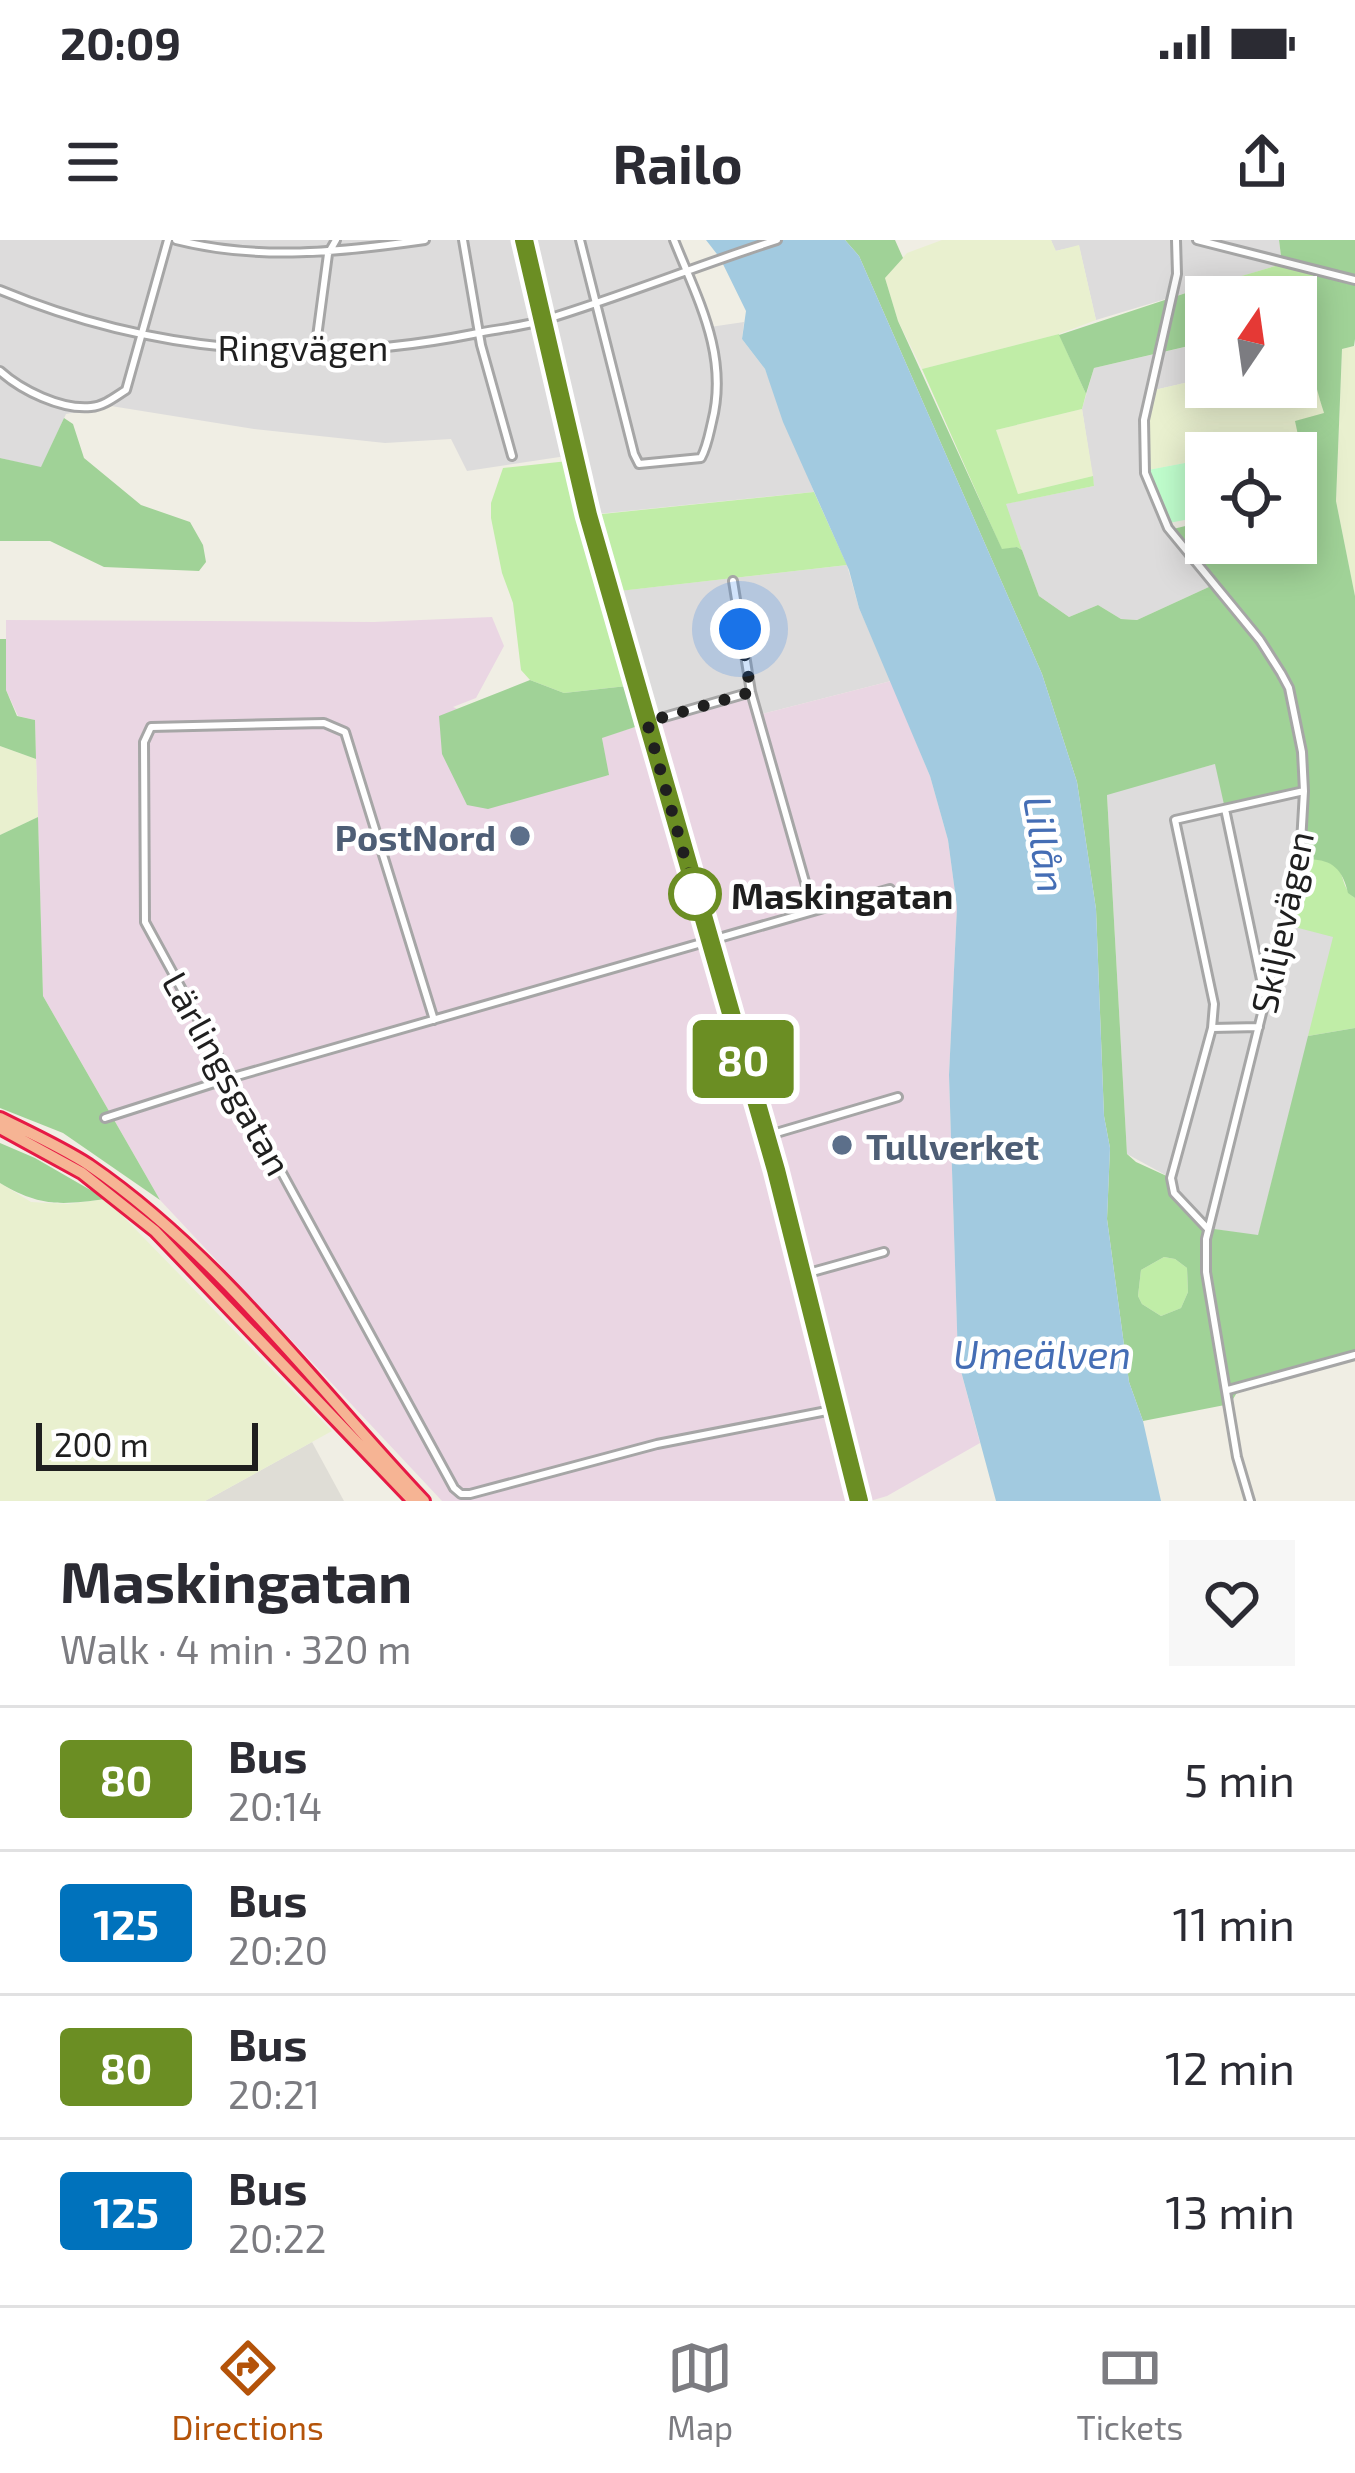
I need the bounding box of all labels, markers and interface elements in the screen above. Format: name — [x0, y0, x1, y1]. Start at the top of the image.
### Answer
text: 20:09 — [60, 15, 181, 69]
icon: menu — [60, 129, 126, 195]
icon: share — [1229, 129, 1295, 195]
text: Railo — [612, 130, 743, 195]
north arrow — [1185, 276, 1317, 408]
map controls — [1185, 276, 1317, 564]
street label: Ringvägen — [217, 325, 389, 368]
button: locate — [1185, 432, 1317, 564]
your location — [710, 599, 770, 659]
water label: Lillån — [1015, 792, 1077, 896]
place label: PostNord — [335, 815, 496, 858]
marker: PostNord — [507, 823, 533, 849]
street label: Skiljevägen — [1241, 827, 1321, 1017]
marker: Maskingatan — [670, 869, 720, 919]
place label: Maskingatan — [731, 873, 953, 916]
street label: Lärlingsgatan — [154, 964, 302, 1182]
line badge: 80 — [689, 1020, 797, 1098]
text: 80 — [717, 1034, 769, 1084]
place label: Tullverket — [866, 1124, 1039, 1167]
marker: Tullverket — [829, 1132, 855, 1158]
water label: Umeälven — [953, 1330, 1131, 1377]
scale bar — [36, 1417, 258, 1470]
text: 200 m — [54, 1424, 149, 1464]
button: heart — [1169, 1540, 1295, 1666]
text: Maskingatan — [60, 1546, 412, 1614]
text: Walk · 4 min · 320 m — [60, 1625, 411, 1672]
text: Bus — [228, 1728, 307, 1782]
text: 5 min — [1184, 1752, 1295, 1806]
text: 80 — [100, 1754, 152, 1804]
text: 20:14 — [228, 1782, 322, 1829]
text: Bus — [228, 1872, 307, 1926]
text: 11 min — [1172, 1896, 1295, 1950]
text: 125 — [93, 1898, 159, 1948]
text: 20:20 — [228, 1926, 328, 1973]
text: Bus — [228, 2016, 307, 2070]
text: 12 min — [1165, 2040, 1295, 2094]
text: 80 — [100, 2042, 152, 2092]
text: 20:21 — [228, 2070, 320, 2117]
text: Bus — [228, 2160, 307, 2214]
text: 13 min — [1165, 2184, 1295, 2238]
text: 125 — [93, 2186, 159, 2236]
text: 20:22 — [228, 2214, 326, 2261]
tab: Directions — [172, 2335, 324, 2447]
tab: Map — [667, 2335, 733, 2447]
tab: Tickets — [1076, 2335, 1183, 2447]

